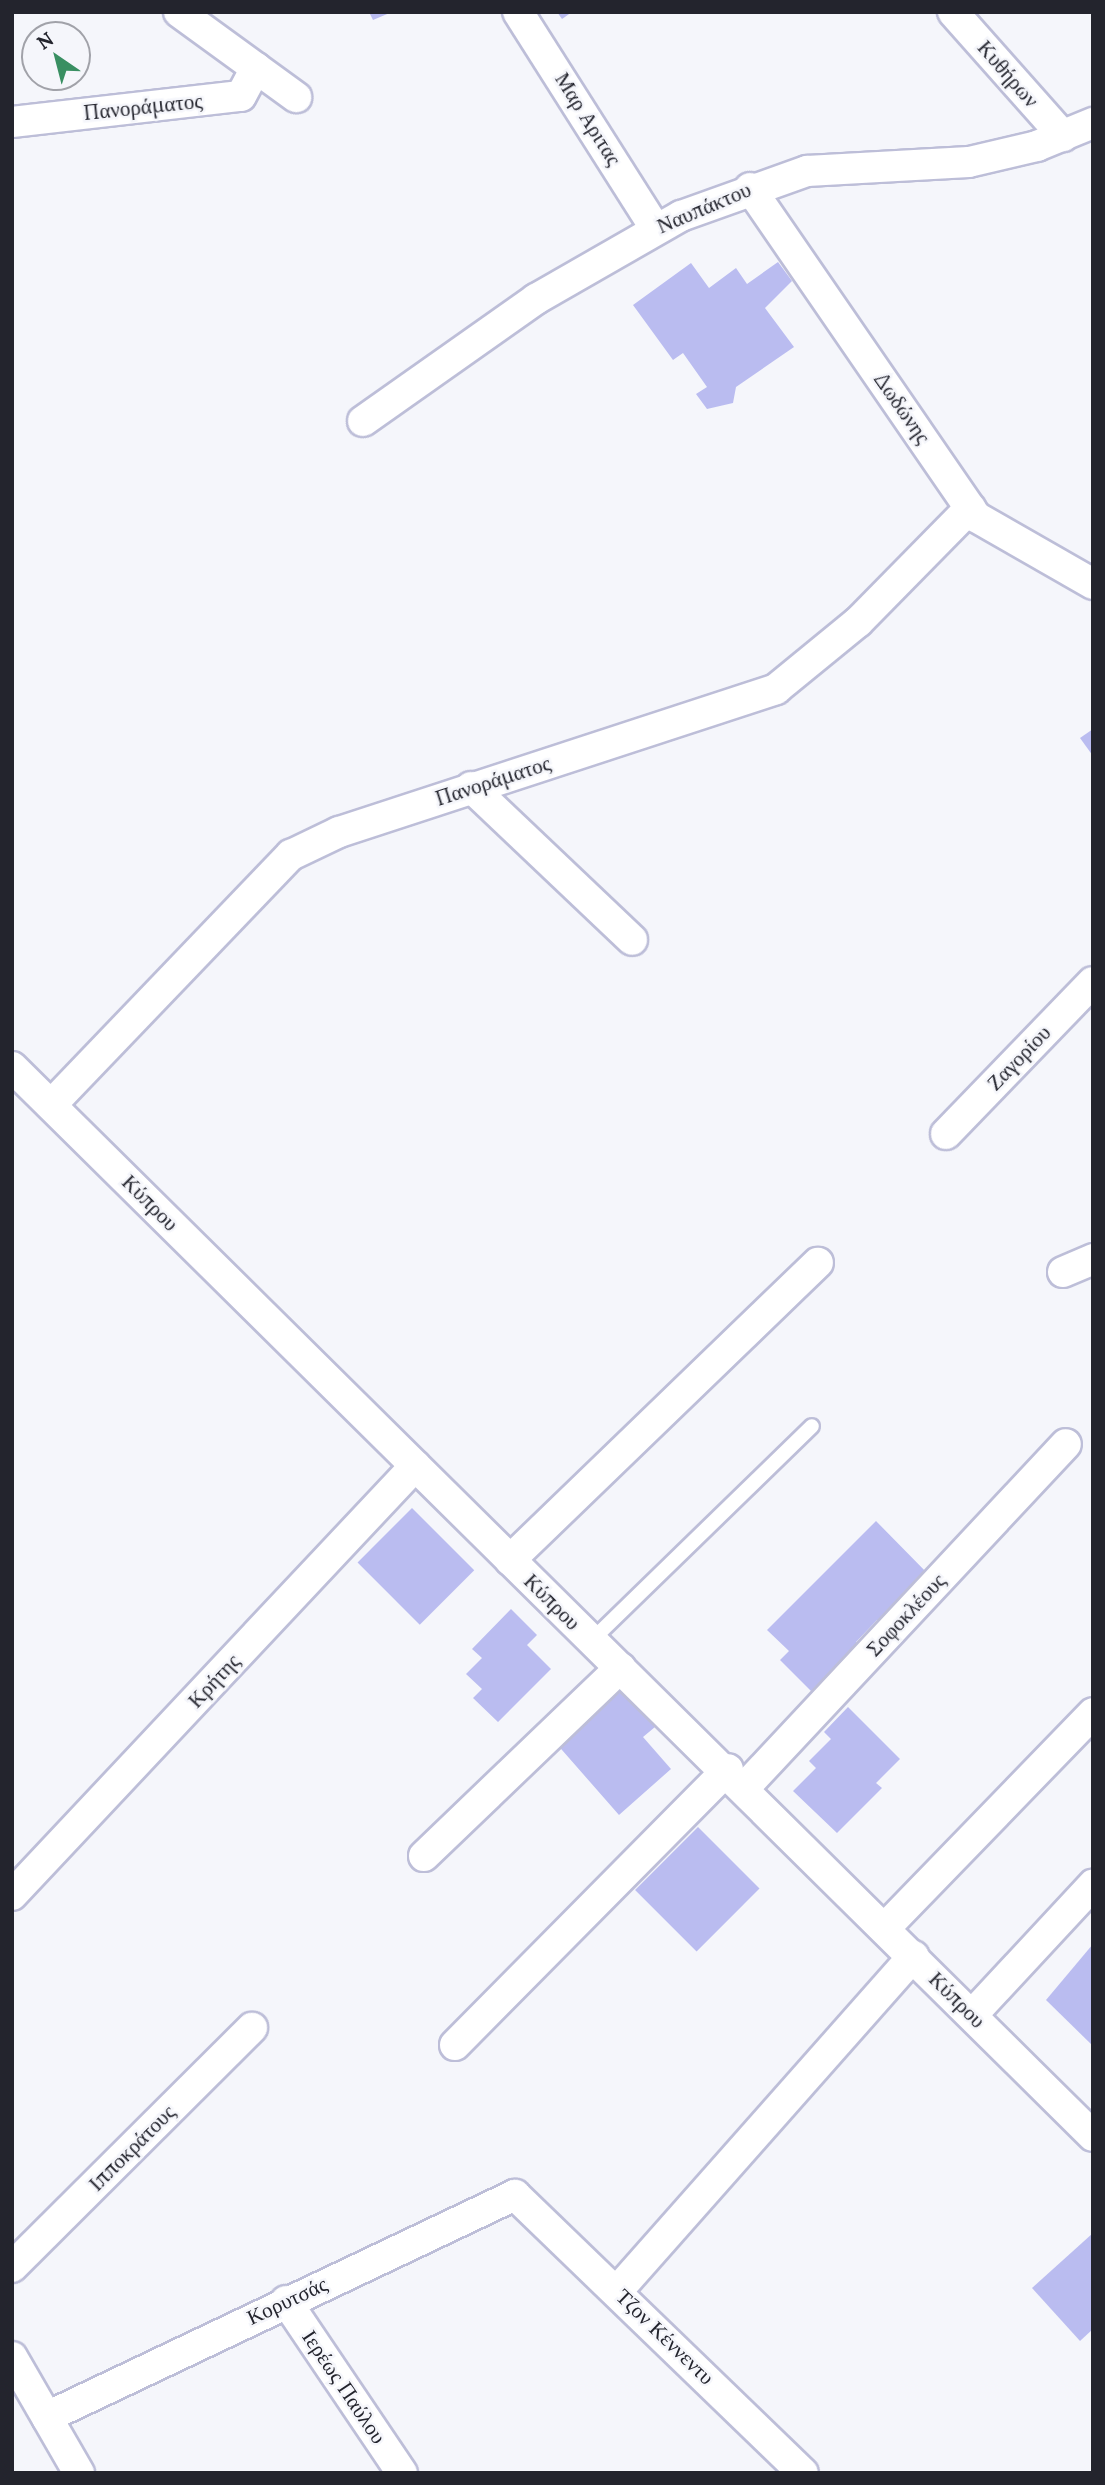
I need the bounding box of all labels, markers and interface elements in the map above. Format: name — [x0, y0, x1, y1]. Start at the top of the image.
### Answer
north arrow — [21, 21, 91, 91]
text: N — [32, 26, 58, 54]
street label: Κυθήρων — [972, 35, 1044, 113]
street label: Μαρ Αριτας — [550, 68, 626, 170]
street label: Πανοράματος — [82, 88, 204, 126]
street label: Ναυπάκτου — [653, 177, 755, 239]
street label: Δωδώνης — [868, 368, 936, 448]
street label: Πανοράματος — [432, 751, 554, 811]
street label: Ζαγορίου — [982, 1020, 1056, 1096]
street label: Κύπρου — [117, 1170, 183, 1236]
street label: Σοφοκλέους — [861, 1568, 951, 1662]
street label: Κύπρου — [519, 1569, 585, 1635]
street label: Κρήτης — [183, 1649, 245, 1713]
street label: Κύπρου — [924, 1967, 990, 2033]
street label: Ιπποκράτους — [84, 2100, 180, 2196]
street label: Κορυτσάς — [243, 2271, 331, 2331]
street label: Τζον Κέννεντυ — [611, 2284, 719, 2390]
street label: Ιερέως Παύλου — [297, 2326, 391, 2448]

